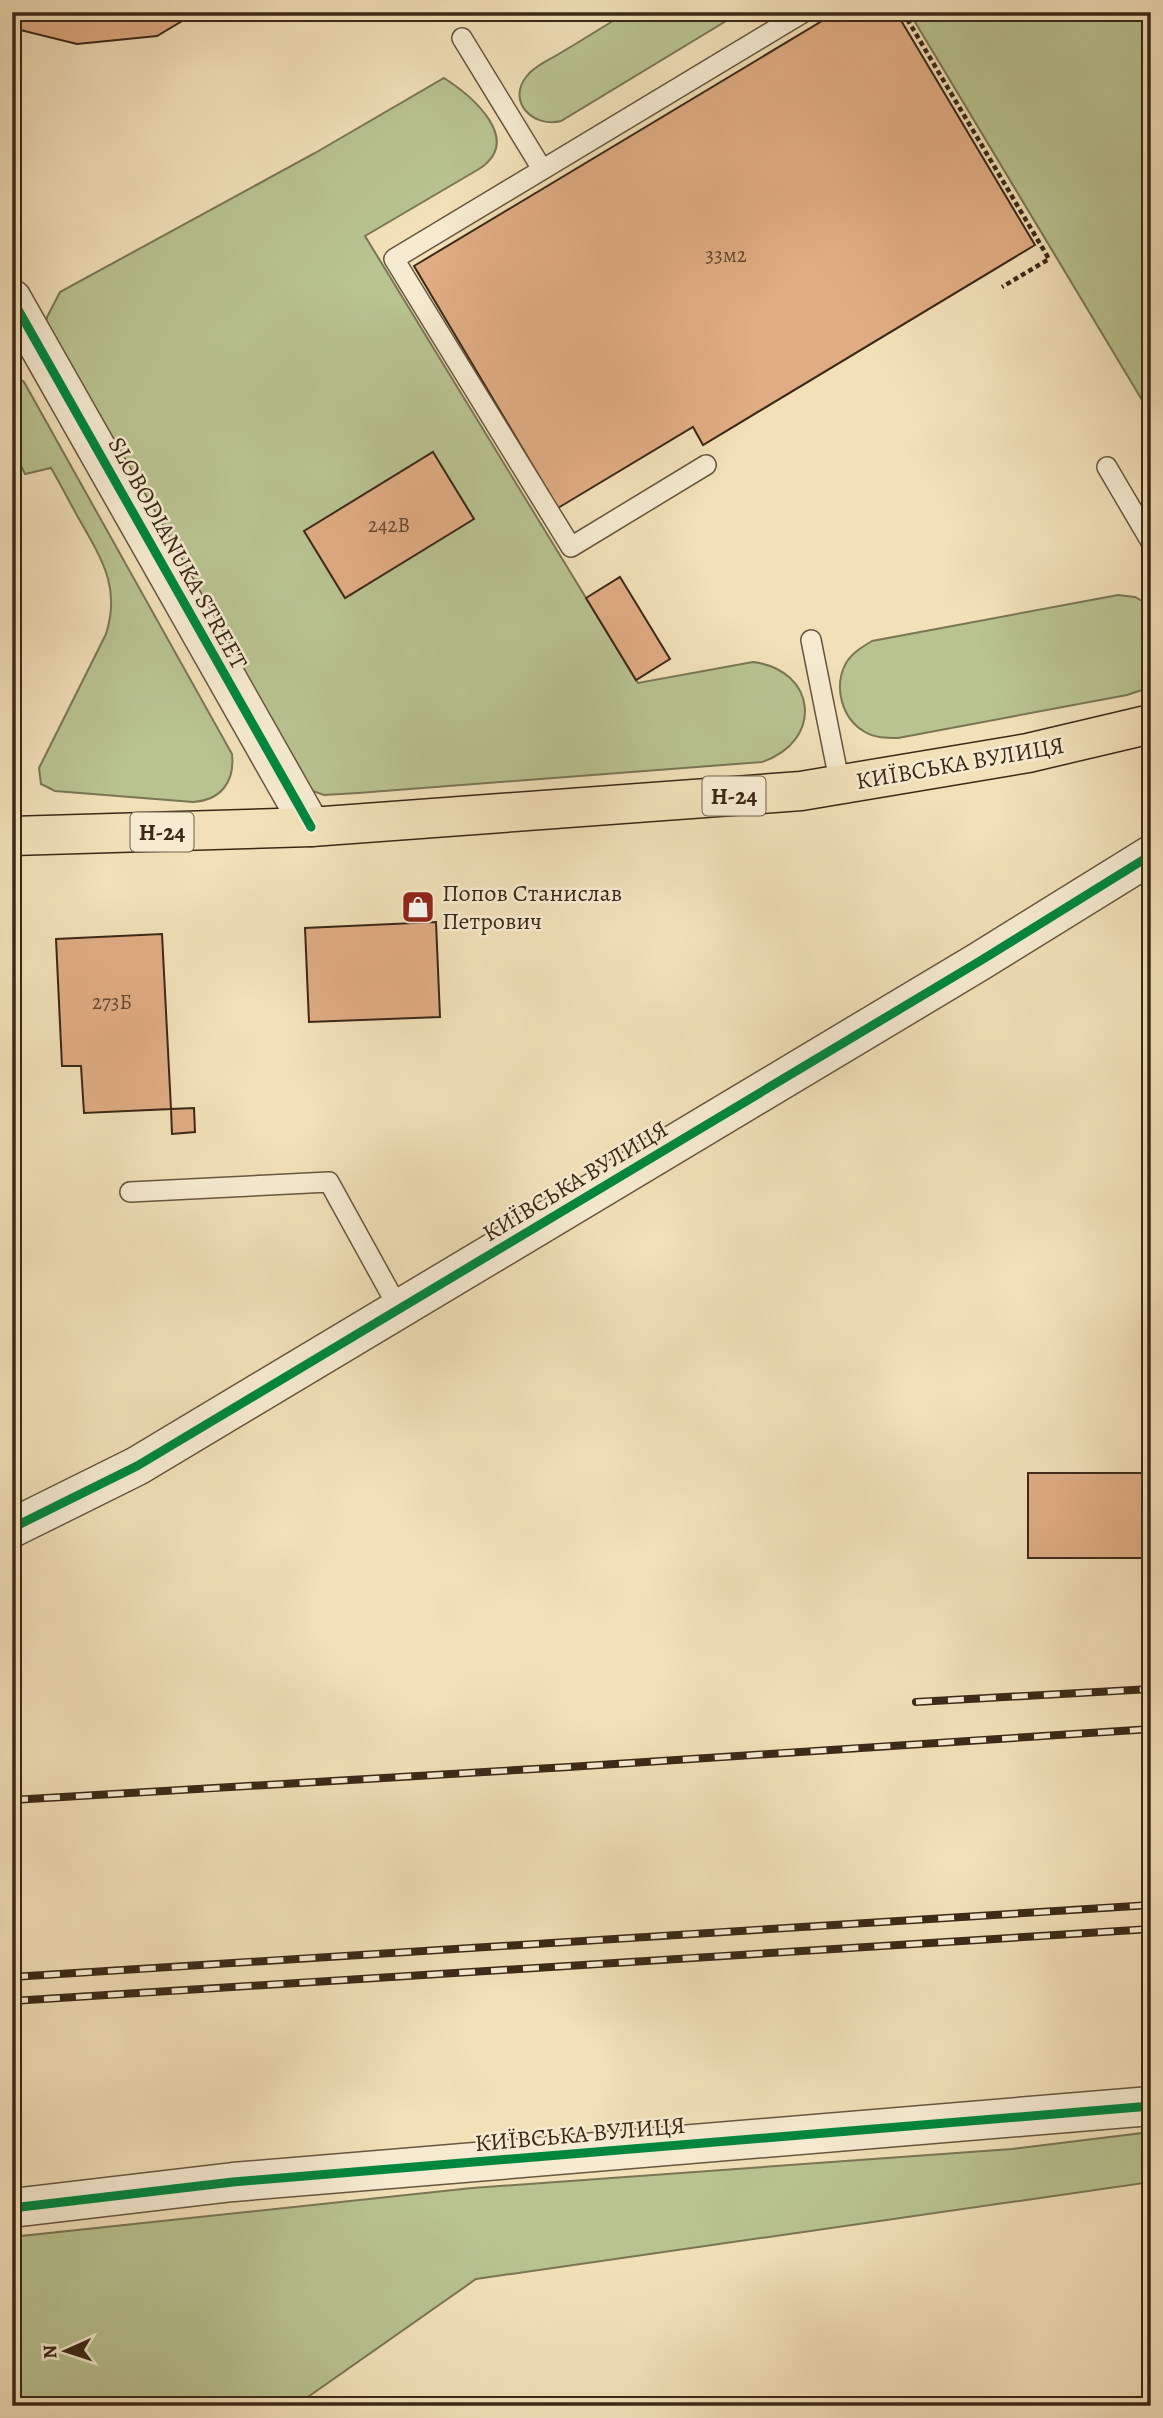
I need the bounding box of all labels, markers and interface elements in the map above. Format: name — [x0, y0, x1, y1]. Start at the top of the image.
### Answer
house number: 33м2 — [705, 241, 747, 269]
street label: SLOBODIANUKA STREET — [101, 431, 255, 675]
house number: 242В — [368, 511, 410, 539]
street label: КИЇВСЬКА ВУЛИЦЯ — [853, 729, 1067, 797]
road number: Н-24 — [702, 776, 766, 816]
road number: Н-24 — [130, 812, 194, 852]
place label: Попов Станислав Петрович — [442, 877, 622, 937]
shop icon: Попов Станислав Петрович — [399, 888, 437, 926]
house number: 273Б — [92, 988, 132, 1016]
street label: КИЇВСЬКА ВУЛИЦЯ — [476, 1113, 674, 1249]
street label: КИЇВСЬКА ВУЛИЦЯ — [473, 2109, 687, 2159]
north arrow — [32, 2316, 102, 2386]
text: N — [37, 2344, 63, 2359]

